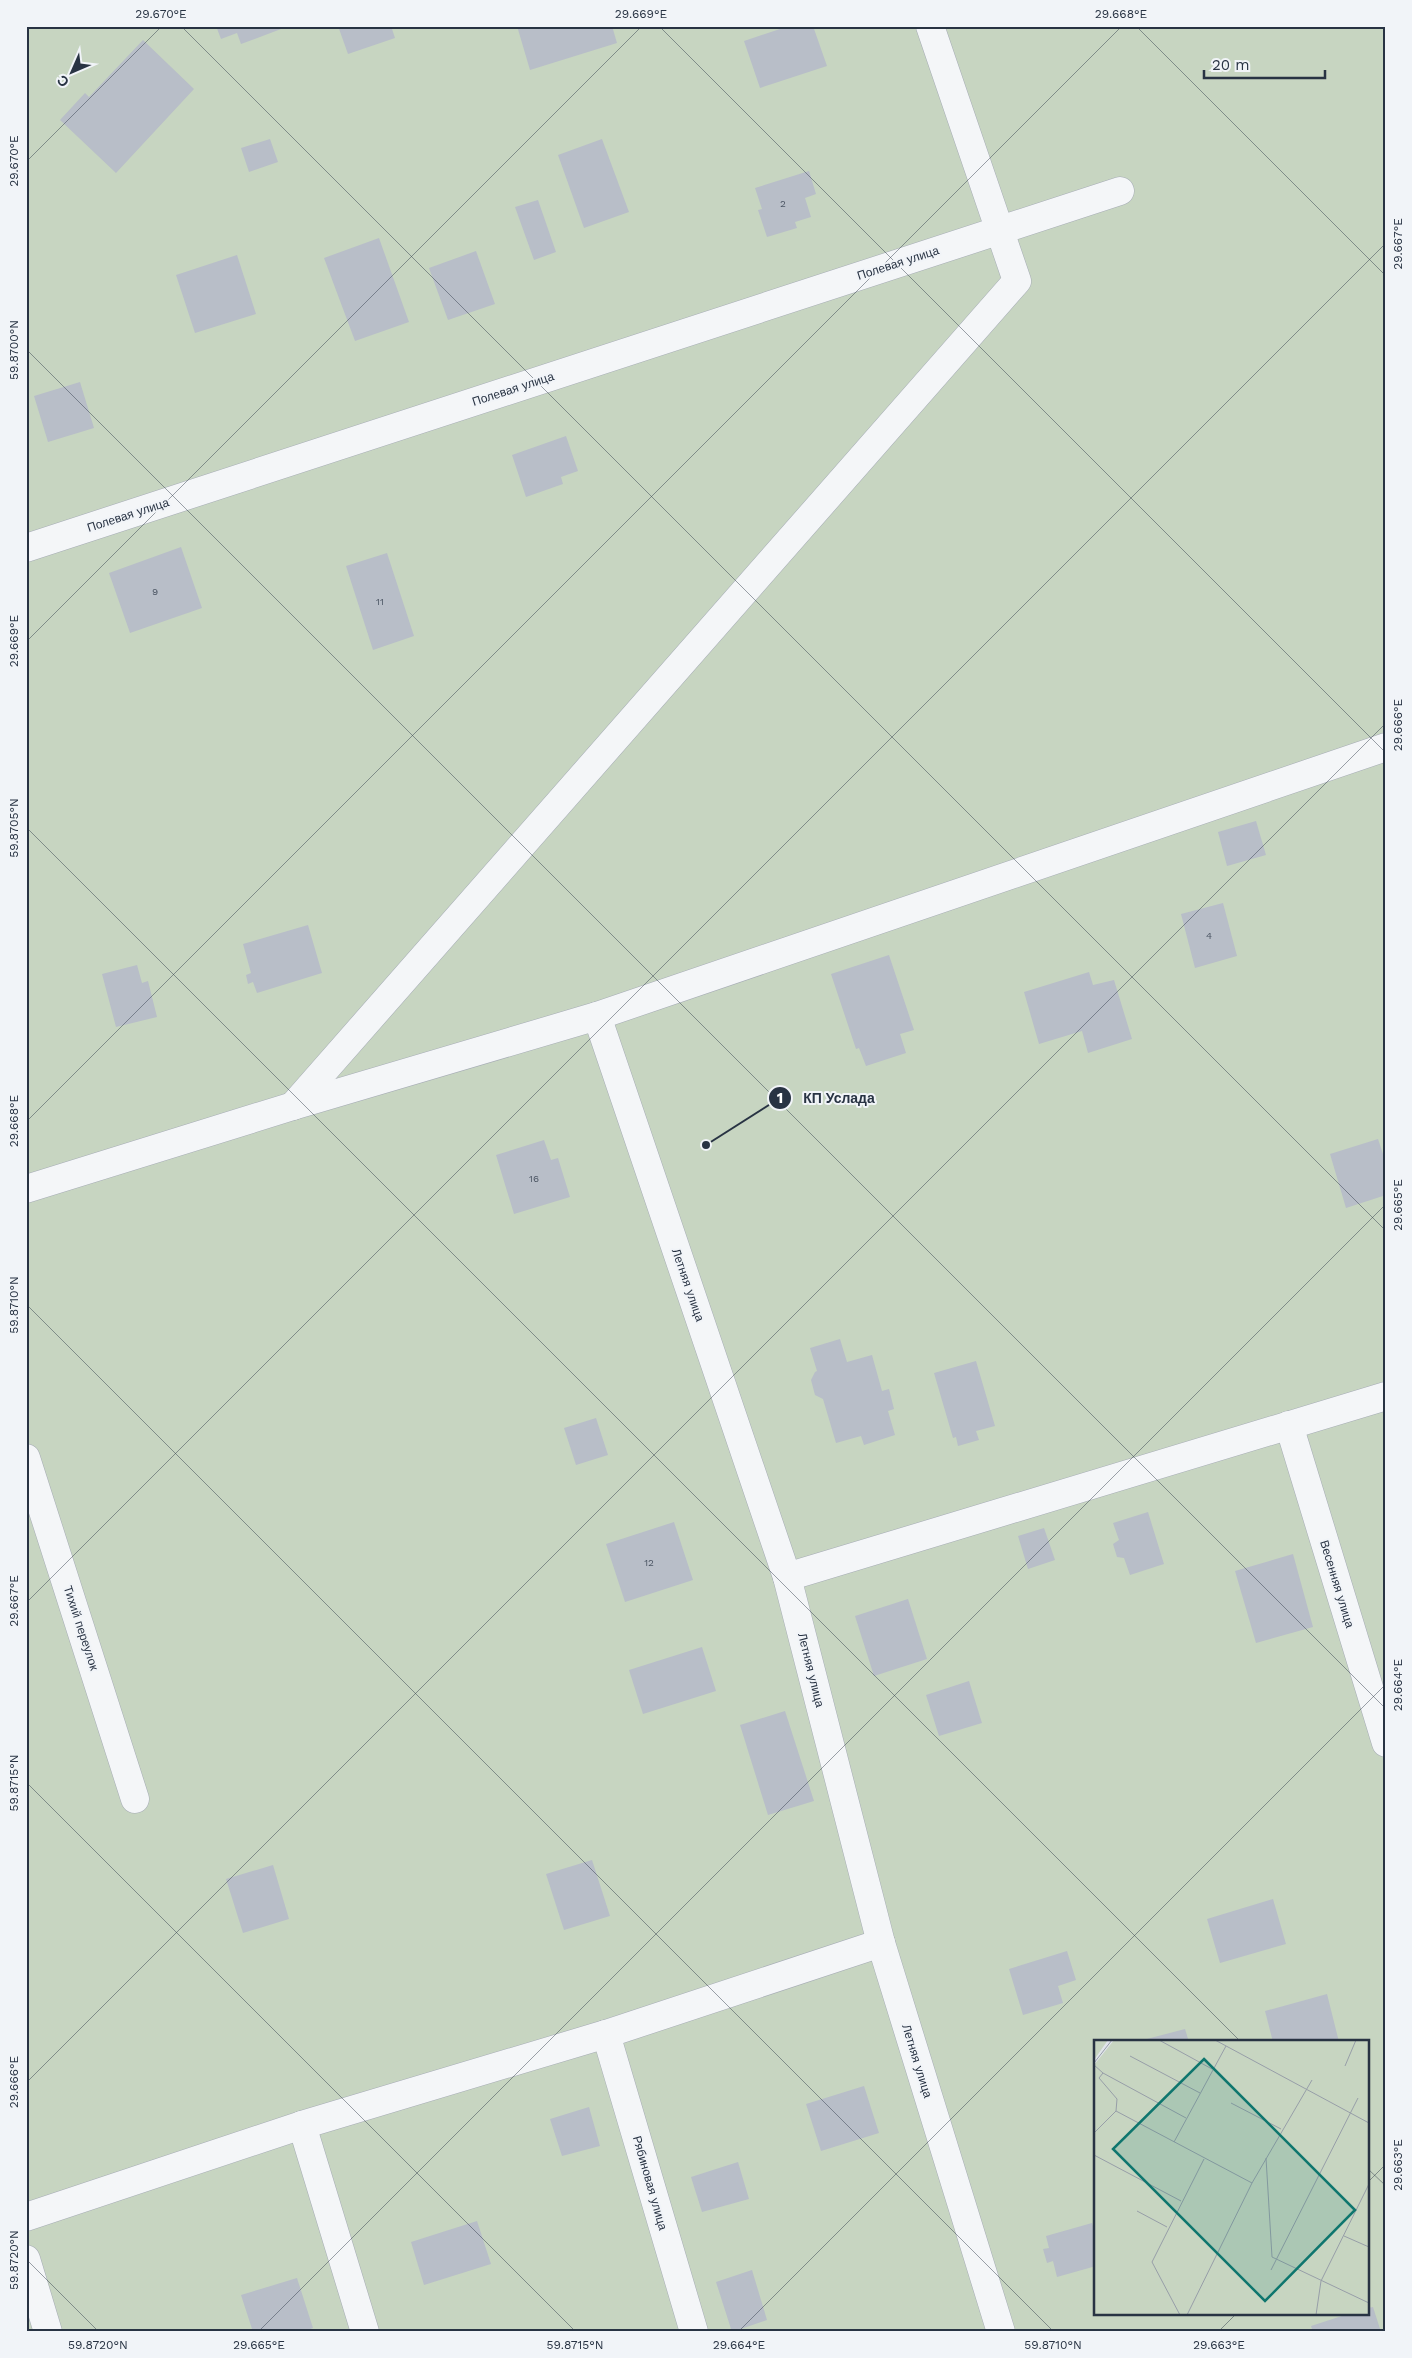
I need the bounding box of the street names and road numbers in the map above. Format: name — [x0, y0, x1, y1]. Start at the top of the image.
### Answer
street label: Полевая улица — [855, 243, 941, 283]
street label: Полевая улица — [470, 369, 556, 409]
street label: Полевая улица — [85, 495, 171, 535]
street label: Летняя улица — [669, 1247, 707, 1324]
street label: Весенняя улица — [1317, 1539, 1357, 1630]
street label: Тихий переулок — [61, 1584, 102, 1673]
street label: Летняя улица — [795, 1631, 827, 1709]
street label: Летняя улица — [899, 2022, 935, 2100]
street label: Рябиновая улица — [630, 2134, 670, 2232]

